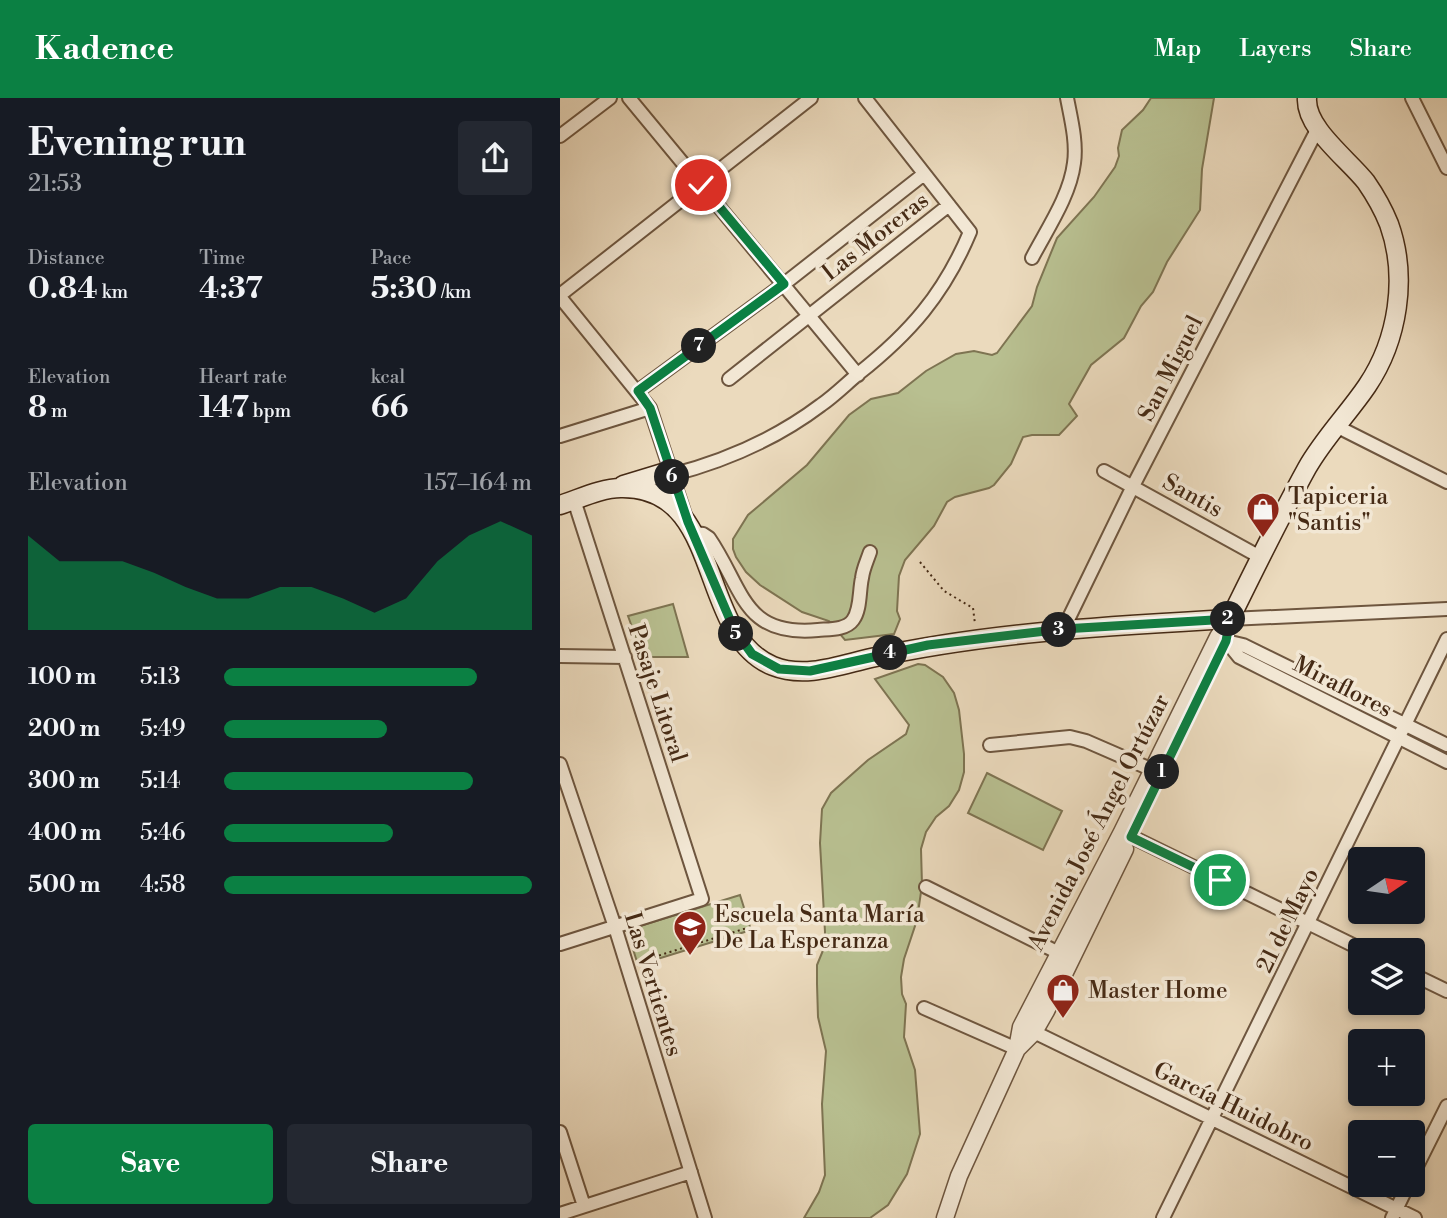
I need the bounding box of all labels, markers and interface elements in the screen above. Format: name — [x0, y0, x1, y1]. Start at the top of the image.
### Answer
text: Kadence — [35, 29, 174, 70]
text: Map — [1154, 34, 1201, 64]
text: Layers — [1239, 34, 1311, 64]
text: Share — [1349, 34, 1412, 64]
text: Evening run — [28, 120, 246, 167]
button: share — [458, 121, 532, 195]
pin — [671, 155, 731, 215]
icon: check — [682, 166, 720, 204]
text: 21:53 — [28, 170, 82, 198]
street label: Las Moreras — [817, 186, 935, 287]
text: Distance — [28, 246, 105, 270]
text: Time — [199, 246, 245, 270]
text: Pace — [371, 246, 411, 270]
text: 0.84 — [28, 270, 98, 308]
text: 4:37 — [199, 270, 263, 308]
text: 5:30 — [371, 270, 437, 308]
text: km — [98, 280, 128, 304]
text: /km — [437, 280, 471, 304]
street label: San Miguel — [1132, 311, 1209, 426]
pin: 7 — [682, 328, 716, 364]
text: 7 — [693, 333, 704, 357]
text: Elevation — [28, 365, 110, 389]
text: Heart rate — [199, 365, 287, 389]
text: kcal — [371, 365, 405, 389]
text: 8 — [28, 389, 47, 427]
text: 147 — [199, 389, 249, 427]
text: 66 — [371, 389, 408, 427]
text: m — [47, 399, 68, 423]
text: bpm — [249, 399, 291, 423]
pin: 6 — [654, 460, 690, 494]
text: 6 — [666, 464, 677, 488]
street label: Santis — [1158, 468, 1227, 524]
text: Elevation — [28, 469, 128, 497]
text: 157–164 m — [424, 469, 532, 497]
place label: Tapiceria "Santis" — [1288, 483, 1389, 537]
shop icon: Tapiceria "Santis" — [1244, 490, 1282, 539]
pin: 2 — [1210, 602, 1246, 636]
text: 2 — [1222, 606, 1233, 630]
pin: 3 — [1042, 612, 1076, 648]
pin: 5 — [718, 616, 754, 652]
text: 3 — [1053, 617, 1064, 641]
street label: Pasaje Litoral — [622, 621, 693, 766]
text: 5 — [730, 621, 741, 645]
pin: 4 — [872, 636, 908, 670]
text: 4 — [883, 640, 896, 664]
street label: Miraflores — [1288, 650, 1397, 724]
text: 100 m — [28, 663, 96, 691]
text: 5:13 — [140, 663, 180, 691]
street label: Avenida José Ángel Ortúzar — [1020, 689, 1176, 956]
text: 200 m — [28, 715, 100, 743]
text: 5:49 — [140, 715, 186, 743]
pin: 1 — [1144, 754, 1180, 790]
text: 1 — [1157, 759, 1166, 783]
text: 300 m — [28, 767, 100, 795]
text: 5:14 — [140, 767, 181, 795]
text: 400 m — [28, 819, 101, 847]
text: 5:46 — [140, 819, 186, 847]
north arrow — [1348, 847, 1424, 924]
map controls — [1348, 847, 1425, 1197]
pin — [1190, 850, 1250, 910]
icon: arrive — [1201, 861, 1239, 899]
street label: 21 de Mayo — [1251, 864, 1325, 977]
text: 500 m — [28, 871, 100, 899]
text: 4:58 — [140, 871, 186, 899]
place label: Escuela Santa María De La Esperanza — [714, 901, 925, 955]
school or university icon: Escuela Santa María De La Esperanza — [671, 908, 709, 957]
street label: Las Vertientes — [618, 909, 688, 1060]
button: layers — [1348, 938, 1425, 1015]
shop icon: Master Home — [1044, 971, 1082, 1020]
place label: Master Home — [1088, 977, 1228, 1005]
button: + — [1348, 1029, 1425, 1106]
street label: García Huidobro — [1149, 1056, 1318, 1158]
button: − — [1348, 1120, 1425, 1197]
button: Save — [28, 1124, 273, 1204]
button: Share — [287, 1124, 532, 1204]

